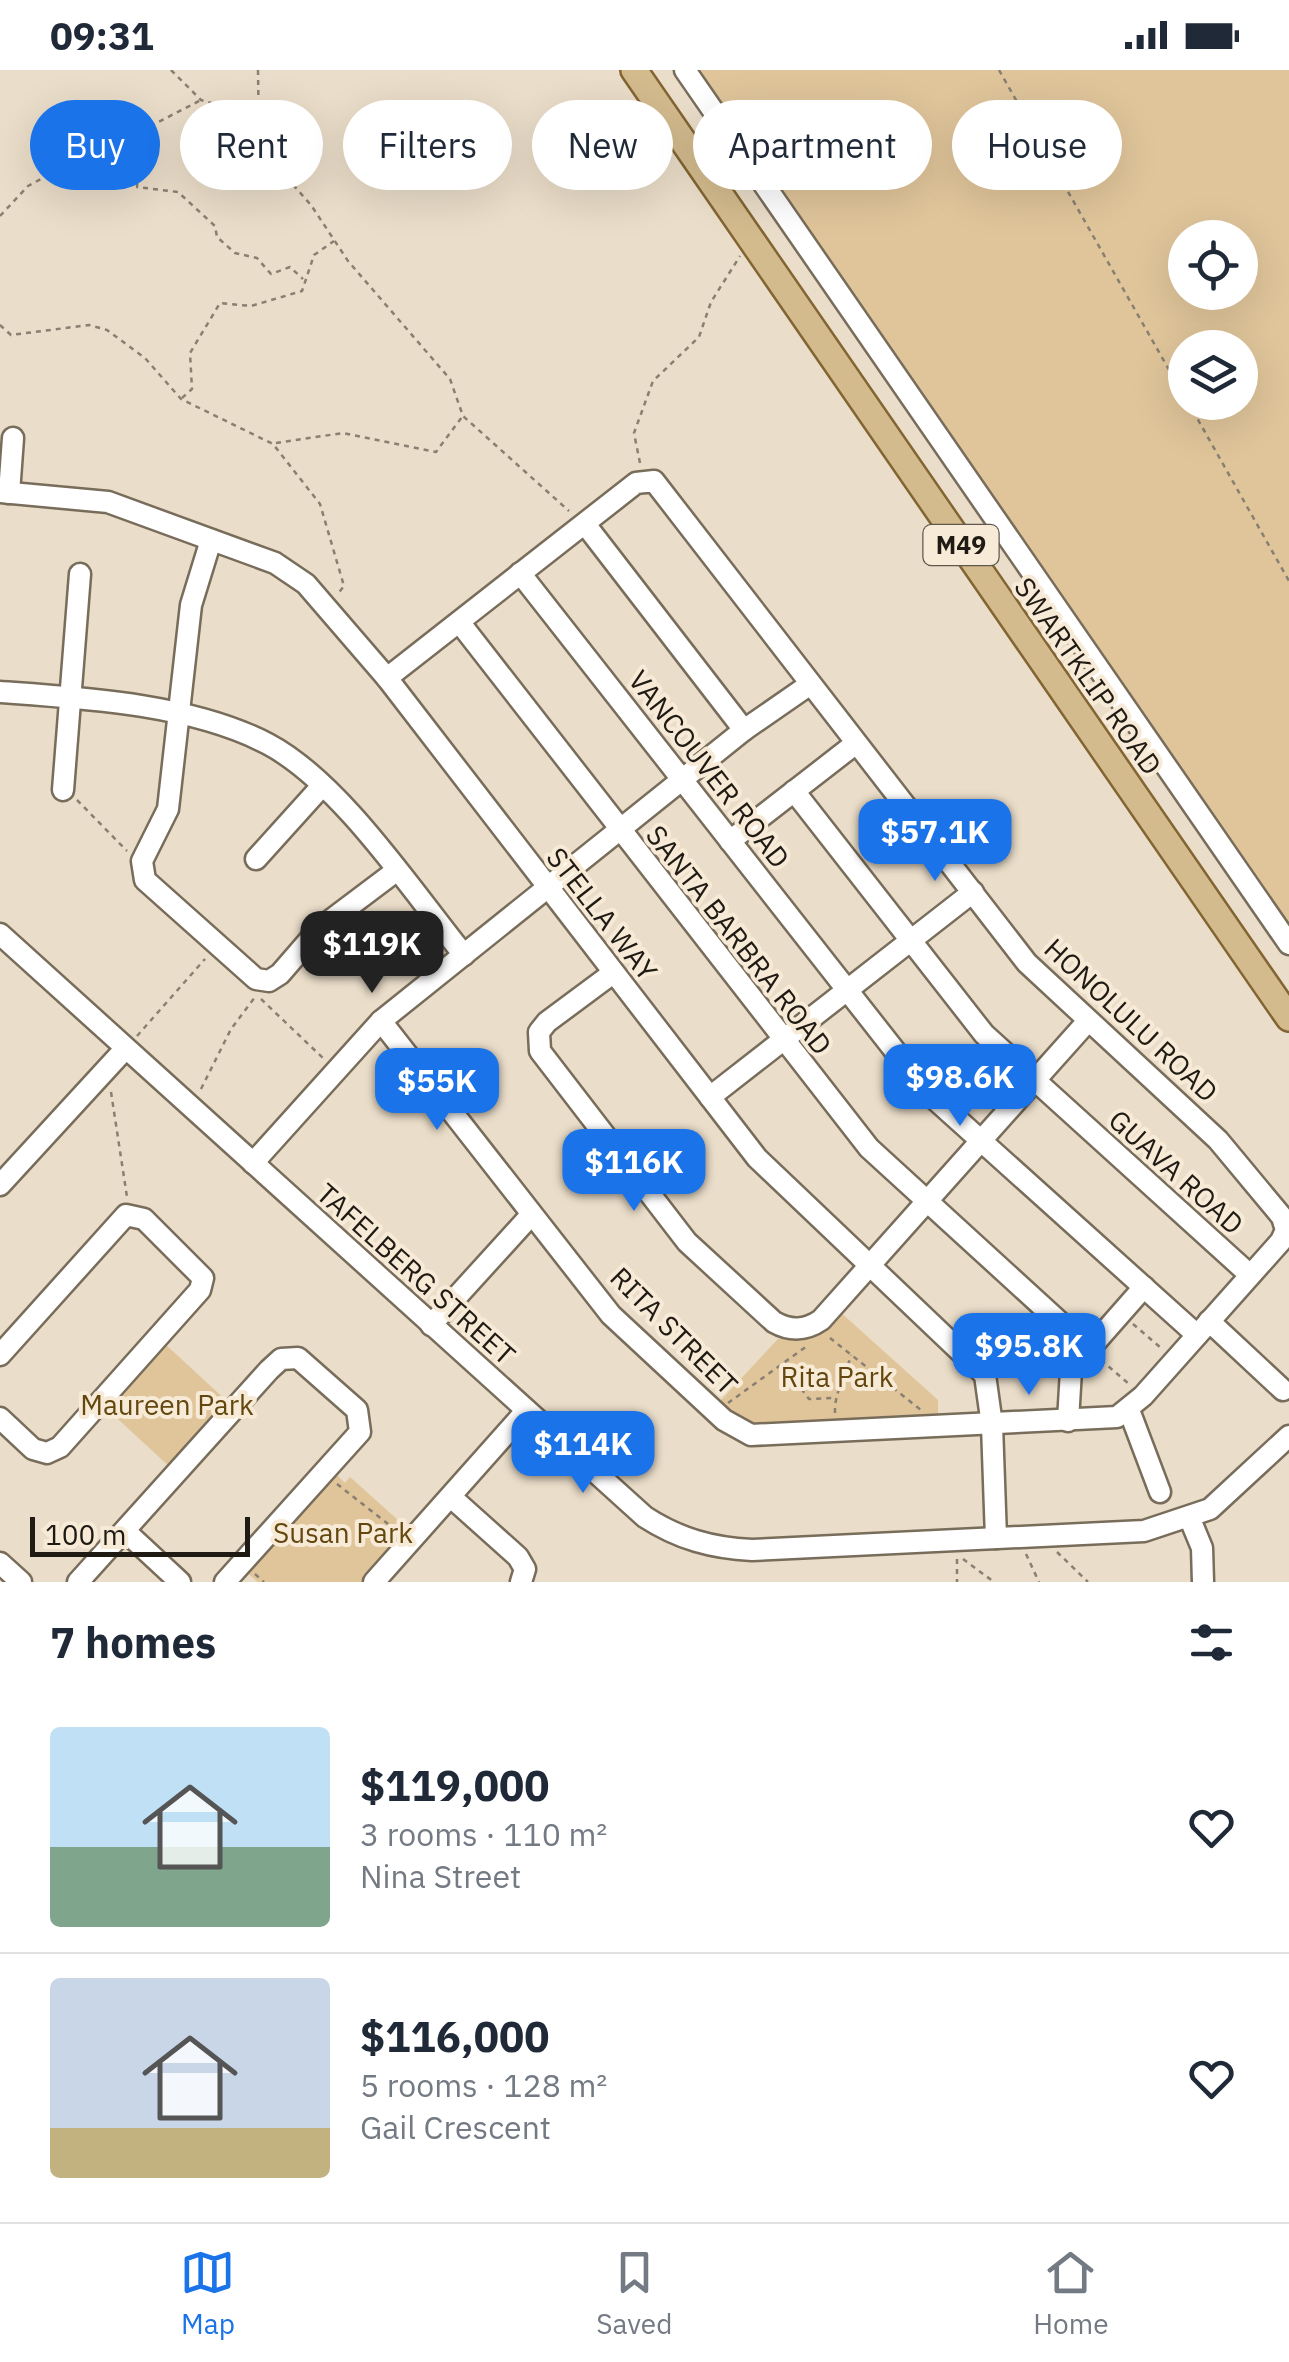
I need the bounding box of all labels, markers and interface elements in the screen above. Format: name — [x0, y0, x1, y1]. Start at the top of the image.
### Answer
text: 09:31 — [50, 11, 154, 60]
chip: Buy — [30, 100, 160, 190]
chip: Rent — [180, 100, 323, 190]
chip: Filters — [343, 100, 512, 190]
chip: New — [532, 100, 673, 190]
chip: Apartment — [693, 100, 932, 190]
chip: House — [952, 100, 1122, 190]
map controls — [1168, 220, 1258, 420]
button: locate — [1168, 220, 1258, 310]
button: layers — [1168, 330, 1258, 420]
road number: M49 — [924, 525, 998, 565]
street label: SWARTKLIP ROAD — [1007, 570, 1170, 782]
street label: VANCOUVER ROAD — [621, 662, 798, 875]
pin: $57.1K — [854, 799, 1016, 884]
text: $57.1K — [880, 810, 990, 852]
street label: SANTA BARBRA ROAD — [638, 818, 841, 1062]
street label: STELLA WAY — [539, 840, 666, 988]
pin: $119K — [302, 911, 442, 996]
text: $119K — [322, 922, 422, 964]
street label: HONOLULU ROAD — [1037, 930, 1226, 1110]
pin: $98.6K — [879, 1044, 1041, 1129]
pin: $55K — [378, 1048, 496, 1133]
text: $98.6K — [905, 1055, 1015, 1097]
text: $55K — [397, 1059, 477, 1101]
street label: GUAVA ROAD — [1101, 1101, 1252, 1242]
pin: $116K — [564, 1129, 704, 1214]
text: $116K — [584, 1140, 684, 1182]
street label: TAFELBERG STREET — [309, 1175, 523, 1373]
street label: RITA STREET — [603, 1259, 746, 1402]
pin: $95.8K — [948, 1313, 1110, 1398]
text: $95.8K — [974, 1324, 1084, 1366]
park label: Rita Park — [781, 1358, 894, 1395]
park label: Maureen Park — [80, 1386, 254, 1423]
pin: $114K — [513, 1411, 653, 1496]
text: $114K — [533, 1422, 633, 1464]
scale bar — [30, 1512, 250, 1556]
park label: Susan Park — [273, 1514, 413, 1551]
text: 100 m — [45, 1516, 126, 1553]
text: 7 homes — [50, 1615, 216, 1670]
icon: filters — [1184, 1615, 1239, 1670]
text: $119,000 — [360, 1758, 549, 1813]
icon: home — [130, 1767, 250, 1887]
icon: heart — [1184, 1800, 1239, 1855]
text: 3 rooms · 110 m² — [360, 1813, 607, 1855]
text: Nina Street — [360, 1855, 521, 1897]
text: $116,000 — [360, 2009, 549, 2064]
icon: home — [130, 2018, 250, 2138]
icon: heart — [1184, 2051, 1239, 2106]
text: 5 rooms · 128 m² — [360, 2064, 607, 2106]
text: Gail Crescent — [360, 2106, 551, 2148]
tab: Map — [180, 2245, 235, 2342]
tab: Saved — [596, 2245, 672, 2342]
tab: Home — [1033, 2245, 1109, 2342]

